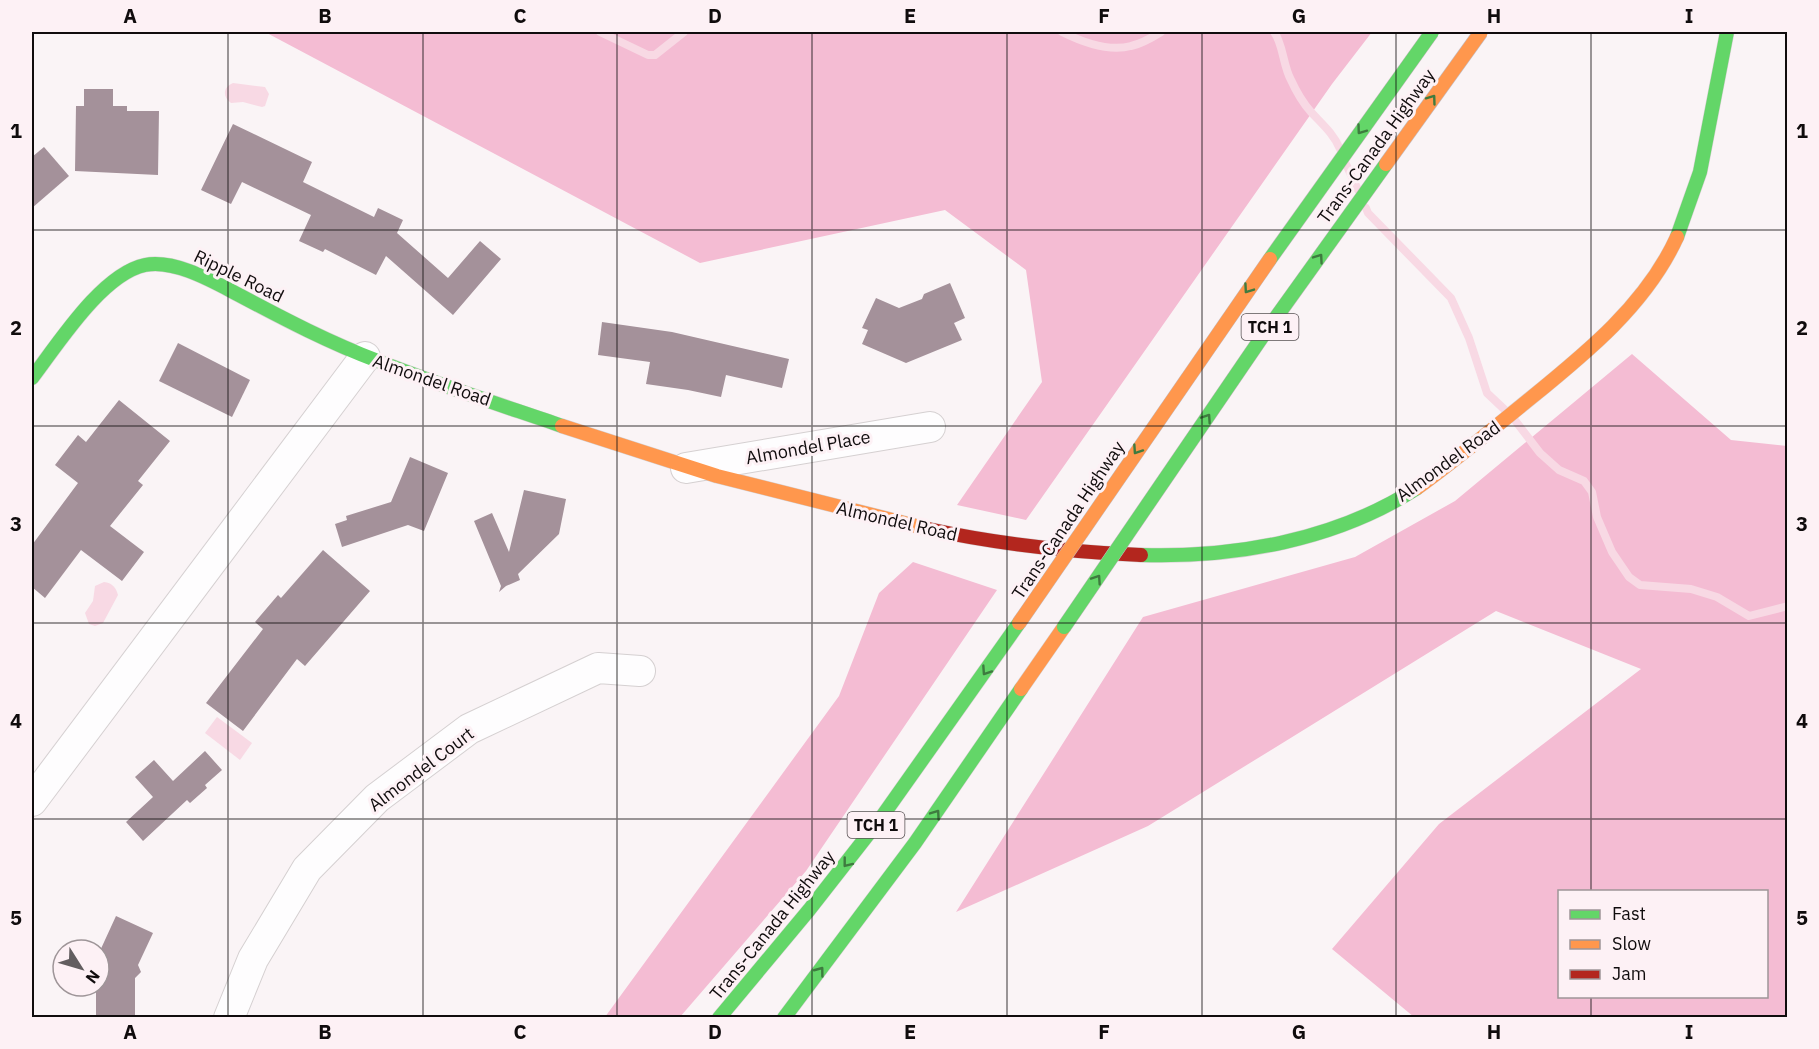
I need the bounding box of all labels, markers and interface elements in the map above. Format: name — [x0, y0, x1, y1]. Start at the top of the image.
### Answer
text: A — [123, 2, 137, 29]
text: B — [318, 2, 332, 29]
text: C — [513, 2, 527, 29]
text: D — [708, 2, 722, 29]
text: E — [904, 2, 916, 29]
text: F — [1098, 2, 1110, 29]
text: G — [1292, 2, 1306, 29]
text: H — [1487, 2, 1501, 29]
text: I — [1685, 2, 1693, 29]
street label: Trans-Canada Highway — [1312, 64, 1440, 228]
one-way arrow — [1425, 94, 1436, 105]
text: 1 — [10, 117, 22, 144]
text: 1 — [1796, 117, 1808, 144]
one-way arrow — [1357, 124, 1368, 135]
street label: Ripple Road — [190, 244, 288, 308]
one-way arrow — [1312, 253, 1323, 264]
one-way arrow — [1244, 283, 1255, 294]
text: 2 — [10, 314, 22, 341]
road number: TCH 1 — [1242, 314, 1298, 340]
text: 2 — [1796, 314, 1808, 341]
street label: Almondel Road — [370, 349, 494, 411]
one-way arrow — [1200, 413, 1211, 424]
street label: Almondel Road — [1391, 415, 1505, 507]
street label: Almondel Place — [744, 425, 872, 469]
street label: Trans-Canada Highway — [1007, 437, 1130, 603]
one-way arrow — [1133, 443, 1144, 454]
street label: Almondel Road — [834, 496, 960, 546]
text: 3 — [10, 510, 22, 537]
text: 3 — [1796, 510, 1808, 537]
one-way arrow — [1090, 574, 1101, 585]
one-way arrow — [982, 664, 993, 675]
text: 4 — [10, 707, 22, 734]
text: 4 — [1796, 707, 1808, 734]
street label: Almondel Court — [364, 722, 478, 816]
one-way arrow — [929, 810, 940, 821]
road number: TCH 1 — [848, 812, 904, 838]
street label: Trans-Canada Highway — [705, 846, 839, 1004]
one-way arrow — [843, 856, 854, 867]
legend — [1558, 890, 1768, 998]
text: Fast — [1612, 902, 1646, 925]
text: 5 — [10, 904, 22, 931]
text: 5 — [1796, 904, 1808, 931]
text: Slow — [1612, 932, 1651, 955]
north arrow — [51, 938, 111, 998]
text: Jam — [1612, 962, 1647, 985]
text: N — [82, 966, 104, 988]
one-way arrow — [813, 967, 824, 978]
text: A — [123, 1018, 137, 1045]
text: B — [318, 1018, 332, 1045]
text: C — [513, 1018, 527, 1045]
text: D — [708, 1018, 722, 1045]
text: E — [904, 1018, 916, 1045]
text: F — [1098, 1018, 1110, 1045]
text: G — [1292, 1018, 1306, 1045]
text: H — [1487, 1018, 1501, 1045]
text: I — [1685, 1018, 1693, 1045]

